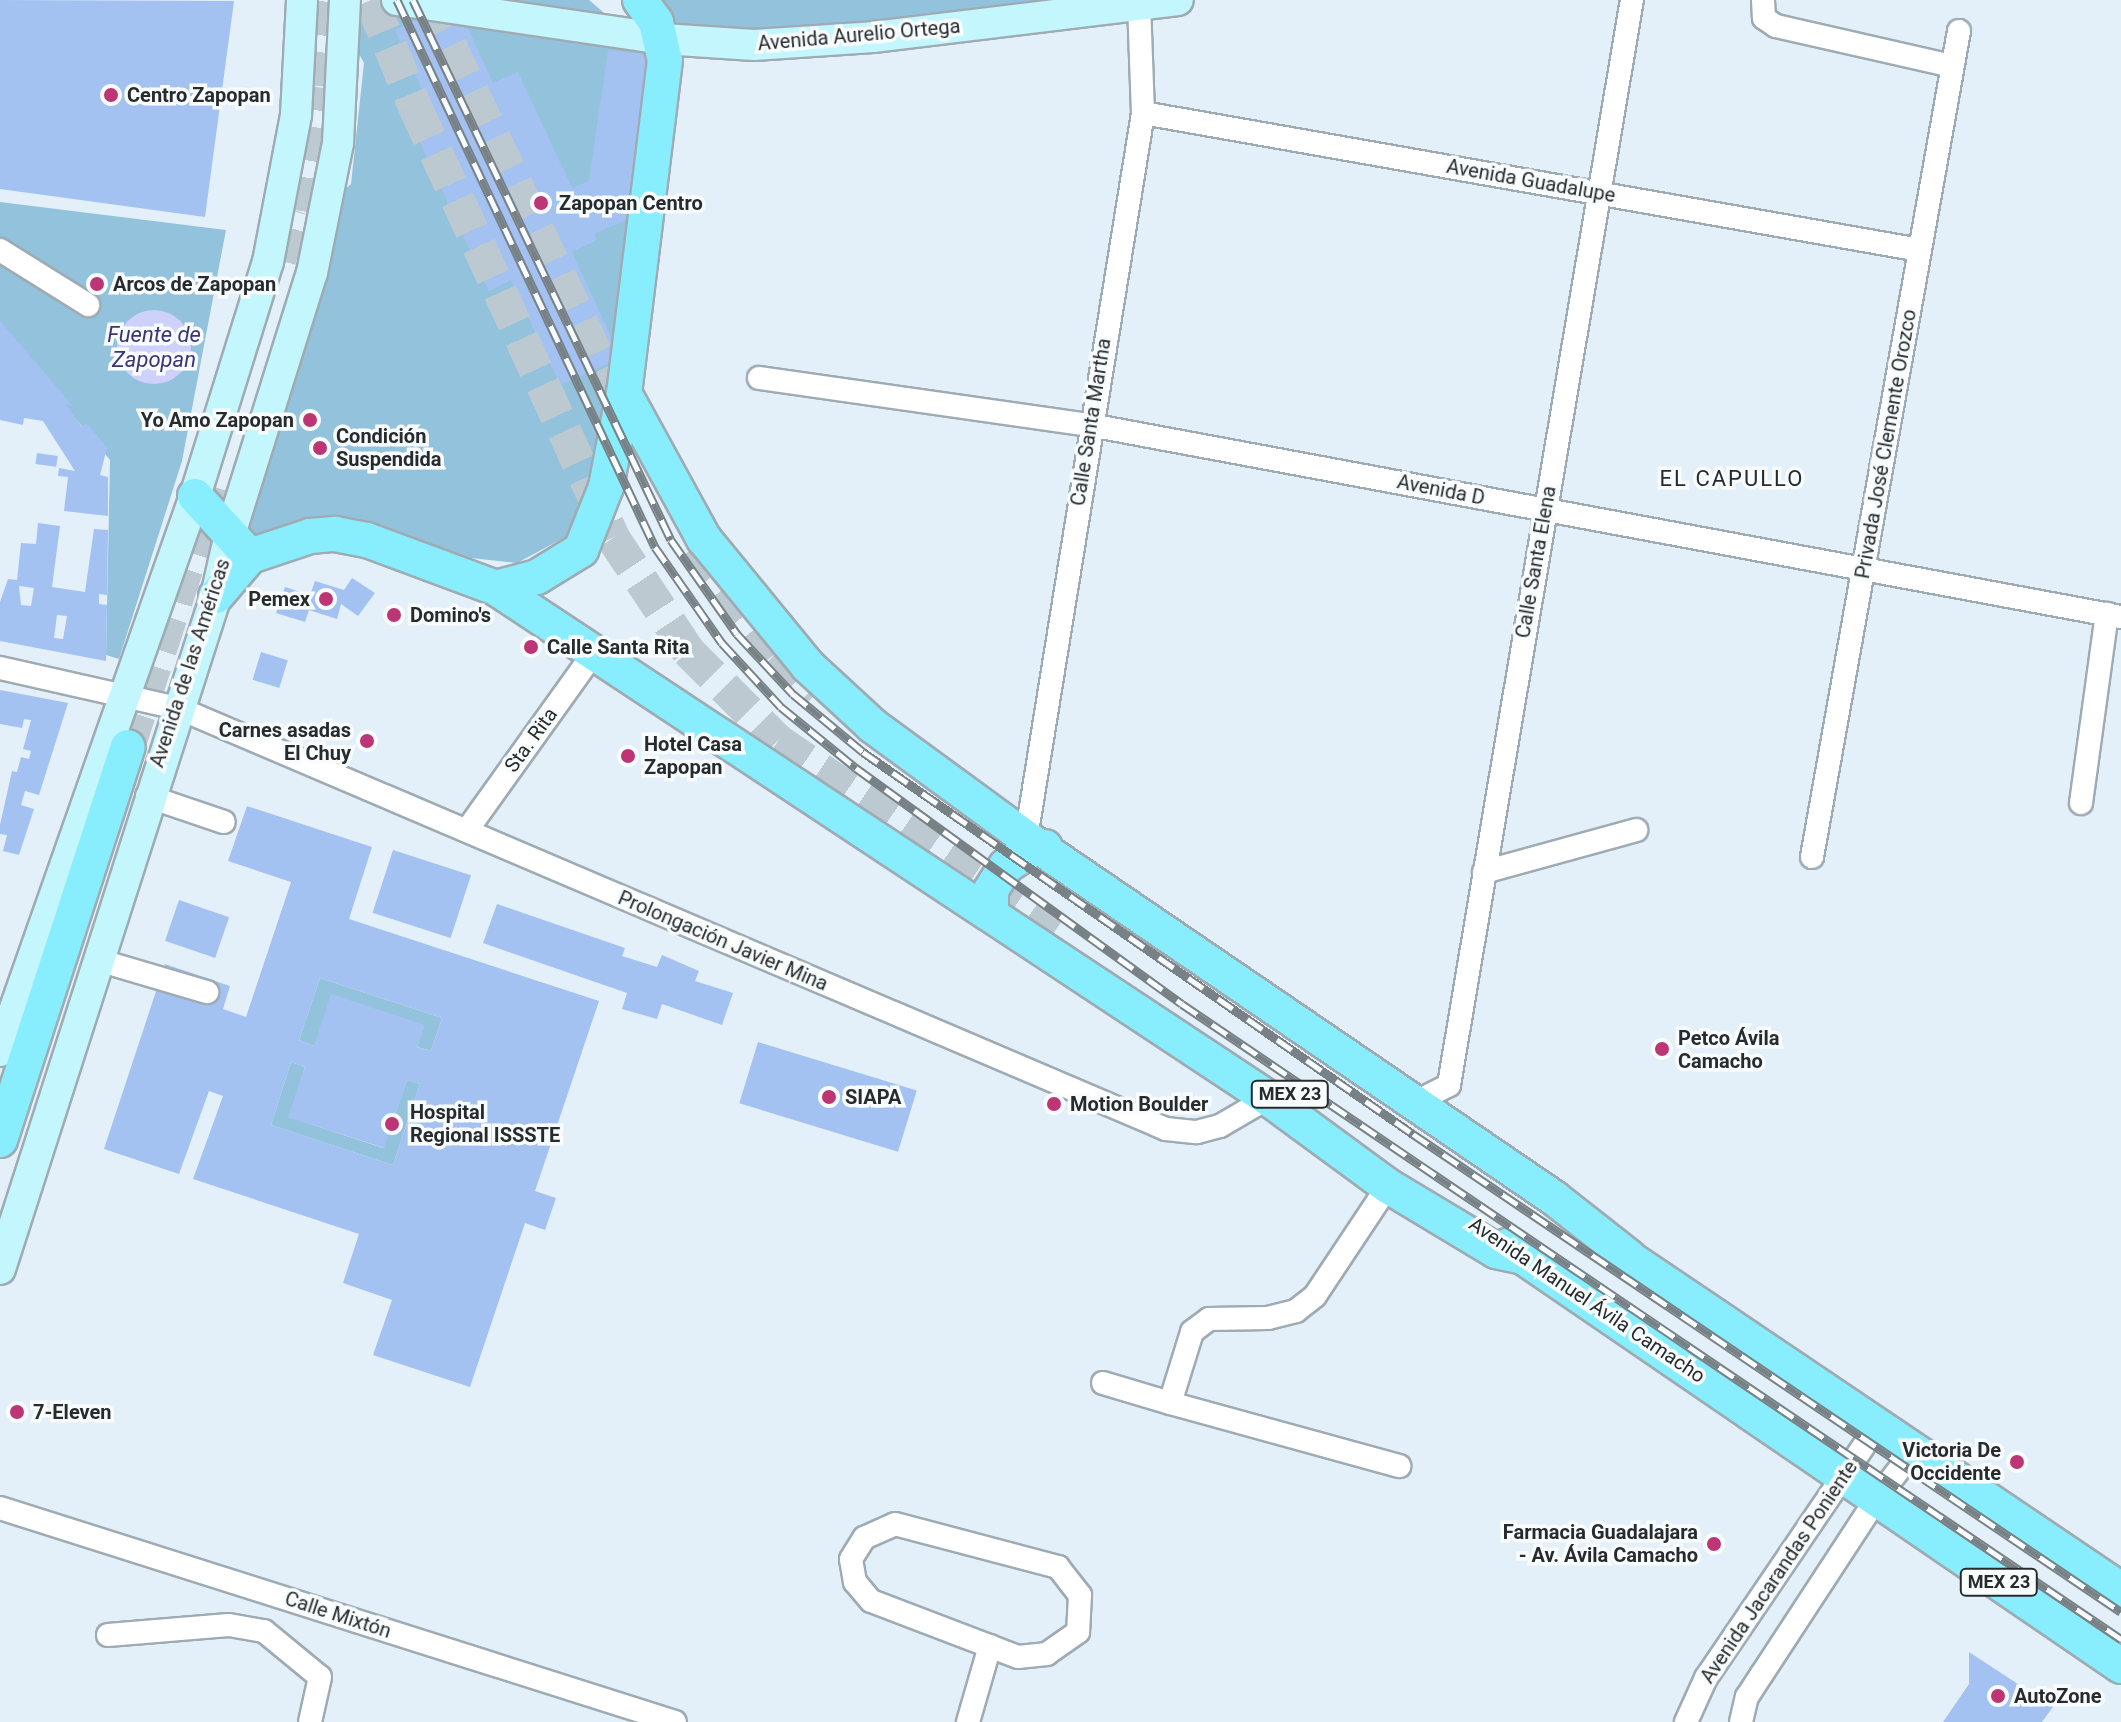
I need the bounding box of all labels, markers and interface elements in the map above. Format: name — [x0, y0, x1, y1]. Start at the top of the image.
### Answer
street label: Avenida Aurelio Ortega — [757, 14, 961, 56]
place label: Centro Zapopan — [127, 83, 271, 107]
marker: Centro Zapopan — [102, 86, 120, 104]
street label: Avenida Guadalupe — [1445, 154, 1617, 208]
place label: Zapopan Centro — [559, 191, 703, 215]
marker: Zapopan Centro — [530, 192, 552, 214]
place label: Arcos de Zapopan — [113, 272, 276, 296]
marker: Arcos de Zapopan — [88, 275, 106, 293]
street label: Privada José Clemente Orozco — [1850, 307, 1922, 581]
water label: Fuente de Zapopan — [107, 321, 201, 372]
street label: Calle Santa Martha — [1066, 336, 1116, 508]
place label: Yo Amo Zapopan — [141, 408, 294, 432]
marker: Yo Amo Zapopan — [301, 411, 319, 429]
place label: Condición Suspendida — [336, 424, 442, 471]
marker: Condición Suspendida — [311, 439, 329, 457]
district label: EL CAPULLO — [1660, 466, 1804, 492]
street label: Avenida D — [1395, 470, 1487, 510]
street label: Calle Santa Elena — [1511, 484, 1561, 640]
street label: Avenida de las Américas — [145, 556, 235, 770]
place label: Pemex — [248, 587, 310, 611]
marker: Pemex — [317, 590, 335, 608]
place label: Domino's — [410, 603, 491, 627]
marker: Domino's — [385, 606, 403, 624]
place label: Calle Santa Rita — [547, 635, 689, 659]
marker: Calle Santa Rita — [522, 638, 540, 656]
street label: Sta. Rita — [500, 703, 562, 777]
place label: Carnes asadas El Chuy — [219, 718, 351, 765]
marker: Carnes asadas El Chuy — [358, 732, 376, 750]
place label: Hotel Casa Zapopan — [644, 732, 742, 779]
marker: Hotel Casa Zapopan — [619, 747, 637, 765]
street label: Prolongación Javier Mina — [614, 886, 832, 996]
place label: Petco Ávila Camacho — [1678, 1026, 1779, 1073]
marker: Petco Ávila Camacho — [1653, 1040, 1671, 1058]
road number: MEX 23 — [1250, 1080, 1330, 1108]
place label: SIAPA — [845, 1085, 901, 1109]
marker: SIAPA — [820, 1088, 838, 1106]
place label: Motion Boulder — [1070, 1092, 1208, 1116]
marker: Motion Boulder — [1045, 1095, 1063, 1113]
place label: Hospital Regional ISSSTE — [410, 1100, 560, 1147]
marker: Hospital Regional ISSSTE — [381, 1113, 403, 1135]
street label: Avenida Manuel Ávila Camacho — [1464, 1212, 1710, 1388]
place label: 7-Eleven — [33, 1400, 112, 1424]
marker: 7-Eleven — [8, 1403, 26, 1421]
place label: Victoria De Occidente — [1902, 1438, 2001, 1485]
marker: Victoria De Occidente — [2008, 1453, 2026, 1471]
street label: Avenida Jacarandas Poniente — [1695, 1456, 1863, 1688]
place label: Farmacia Guadalajara - Av. Ávila Camacho — [1503, 1520, 1698, 1567]
marker: Farmacia Guadalajara - Av. Ávila Camacho — [1705, 1535, 1723, 1553]
road number: MEX 23 — [1959, 1568, 2039, 1596]
street label: Calle Mixtón — [282, 1587, 394, 1643]
place label: AutoZone — [2014, 1684, 2102, 1708]
marker: AutoZone — [1989, 1687, 2007, 1705]

